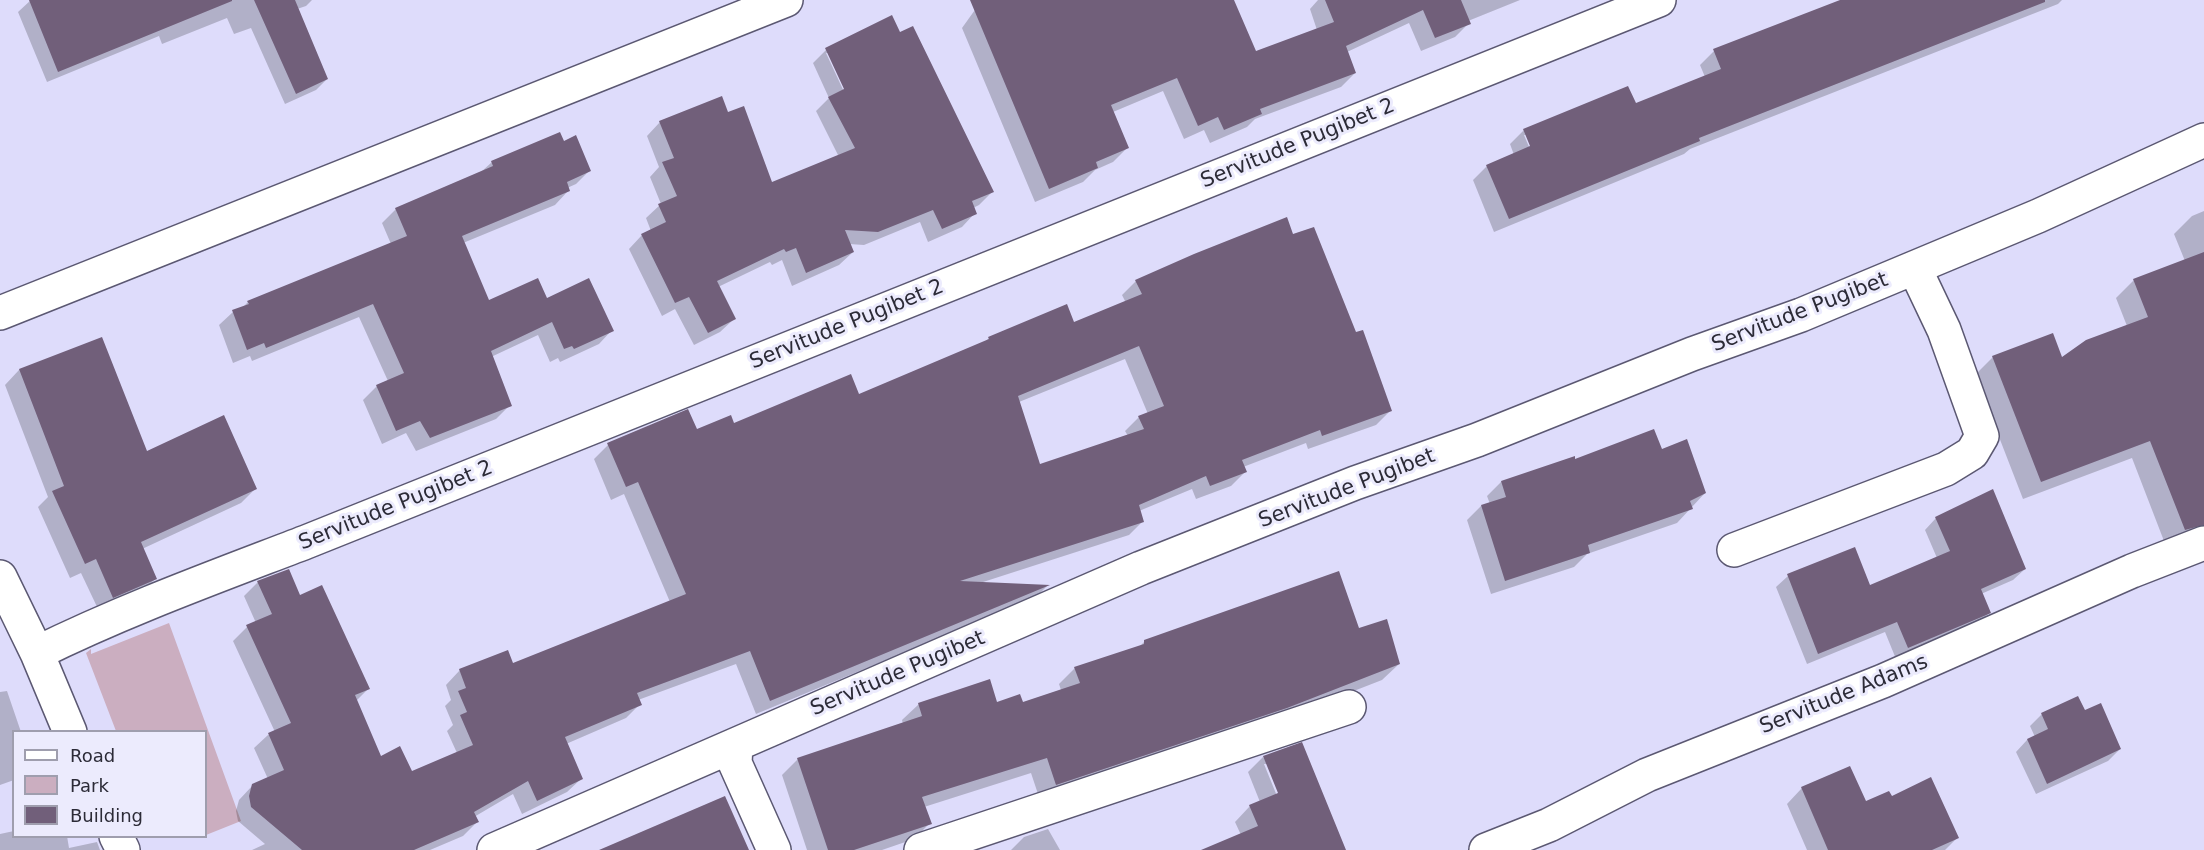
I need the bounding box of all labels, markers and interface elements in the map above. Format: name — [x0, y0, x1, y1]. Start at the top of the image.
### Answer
street label: Servitude Pugibet 2 — [1197, 94, 1399, 194]
street label: Servitude Pugibet — [1708, 268, 1892, 358]
street label: Servitude Pugibet 2 — [746, 275, 948, 375]
street label: Servitude Pugibet — [1255, 444, 1439, 534]
street label: Servitude Pugibet 2 — [295, 456, 497, 556]
street label: Servitude Pugibet — [807, 626, 989, 722]
street label: Servitude Adams — [1756, 650, 1932, 740]
legend — [12, 730, 207, 838]
text: Road — [70, 745, 115, 766]
text: Park — [70, 775, 109, 796]
text: Building — [70, 805, 143, 826]

